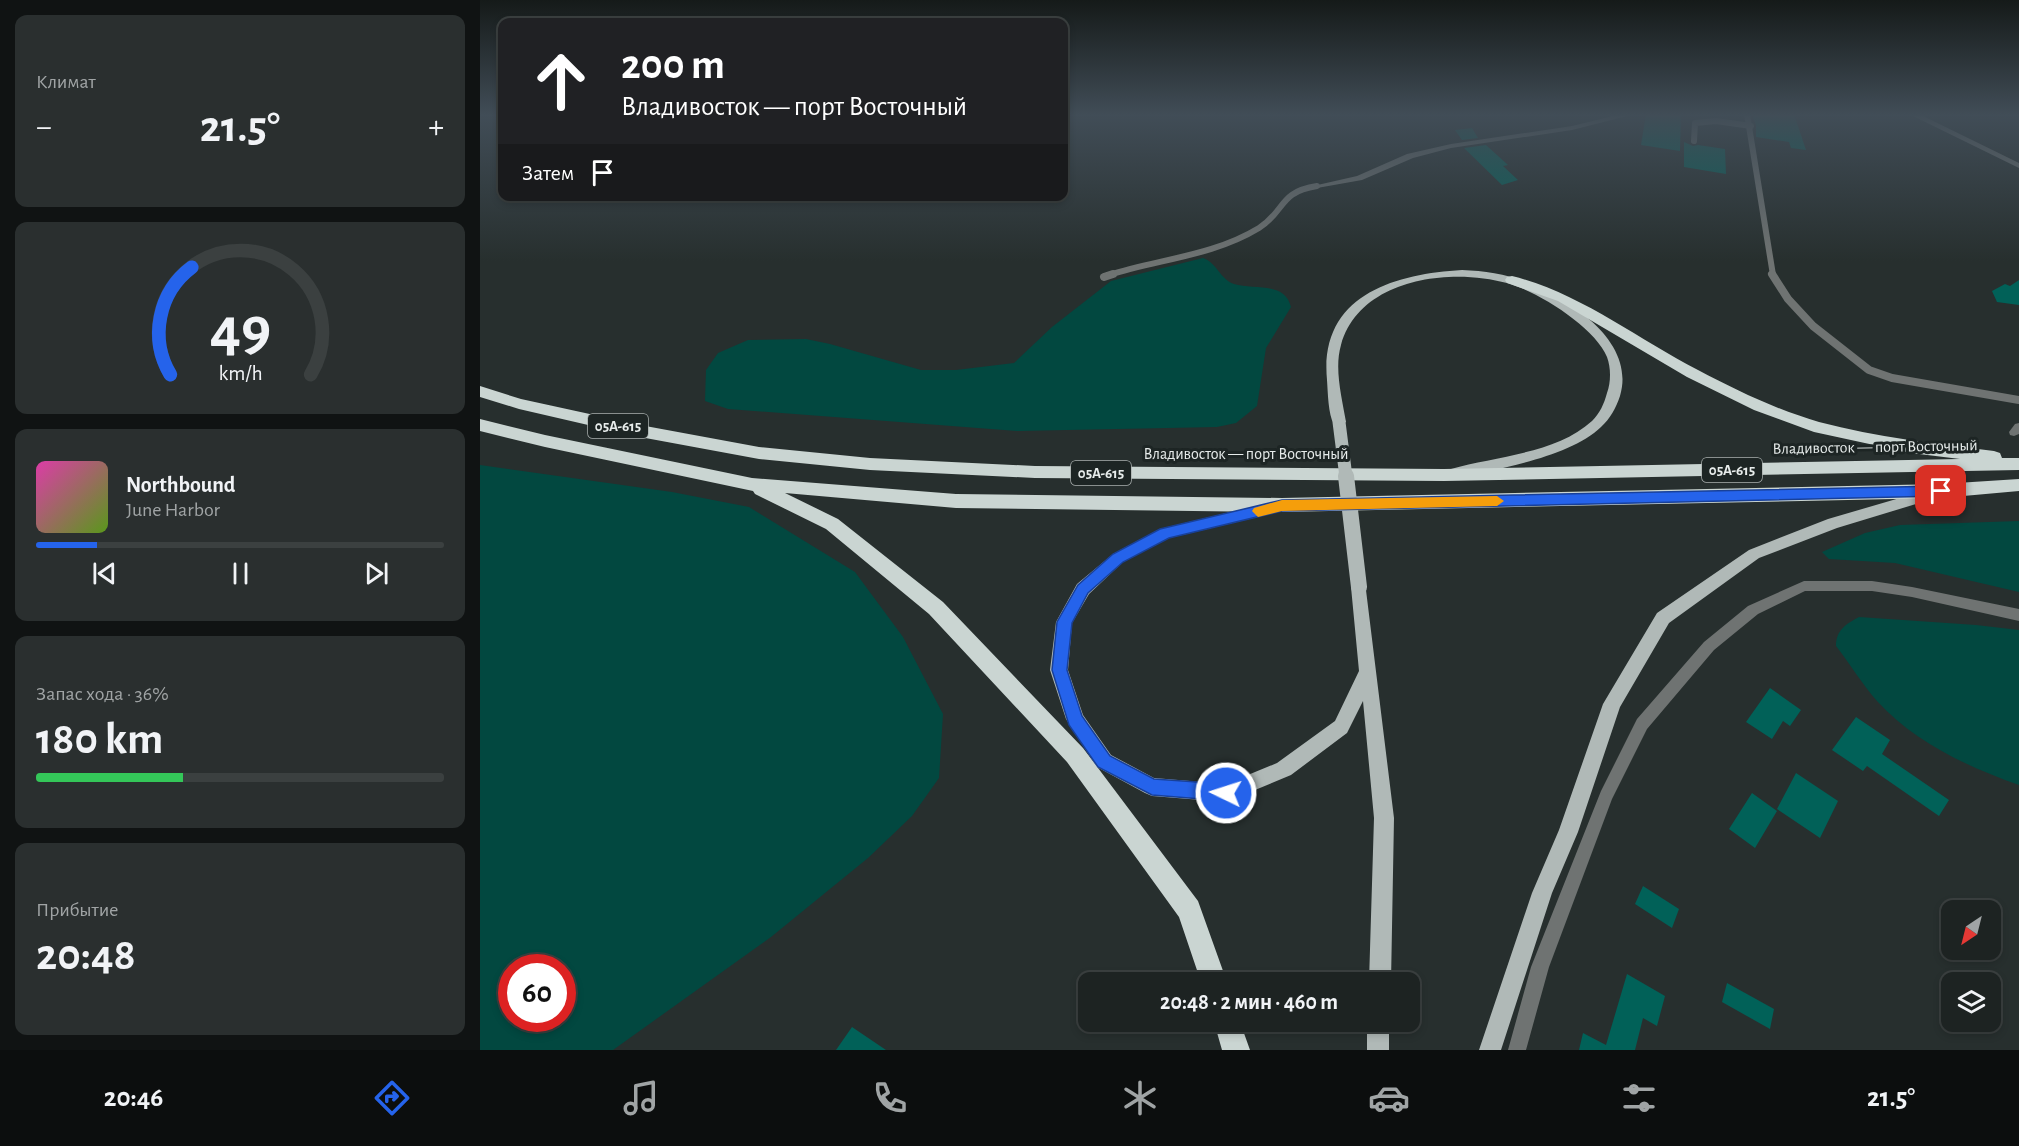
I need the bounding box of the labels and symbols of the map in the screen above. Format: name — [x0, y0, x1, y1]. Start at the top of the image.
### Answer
road number: 05А-615 — [588, 414, 648, 438]
street label: Владивосток — порт Восточный — [1772, 437, 1978, 457]
street label: Владивосток — порт Восточный — [1143, 446, 1349, 462]
road number: 05А-615 — [1702, 458, 1762, 482]
road number: 05А-615 — [1071, 461, 1131, 485]
pin — [1915, 465, 1966, 516]
position arrow — [1194, 761, 1258, 825]
north arrow — [1941, 900, 2001, 960]
speed limit sign: 60 — [498, 954, 576, 1032]

